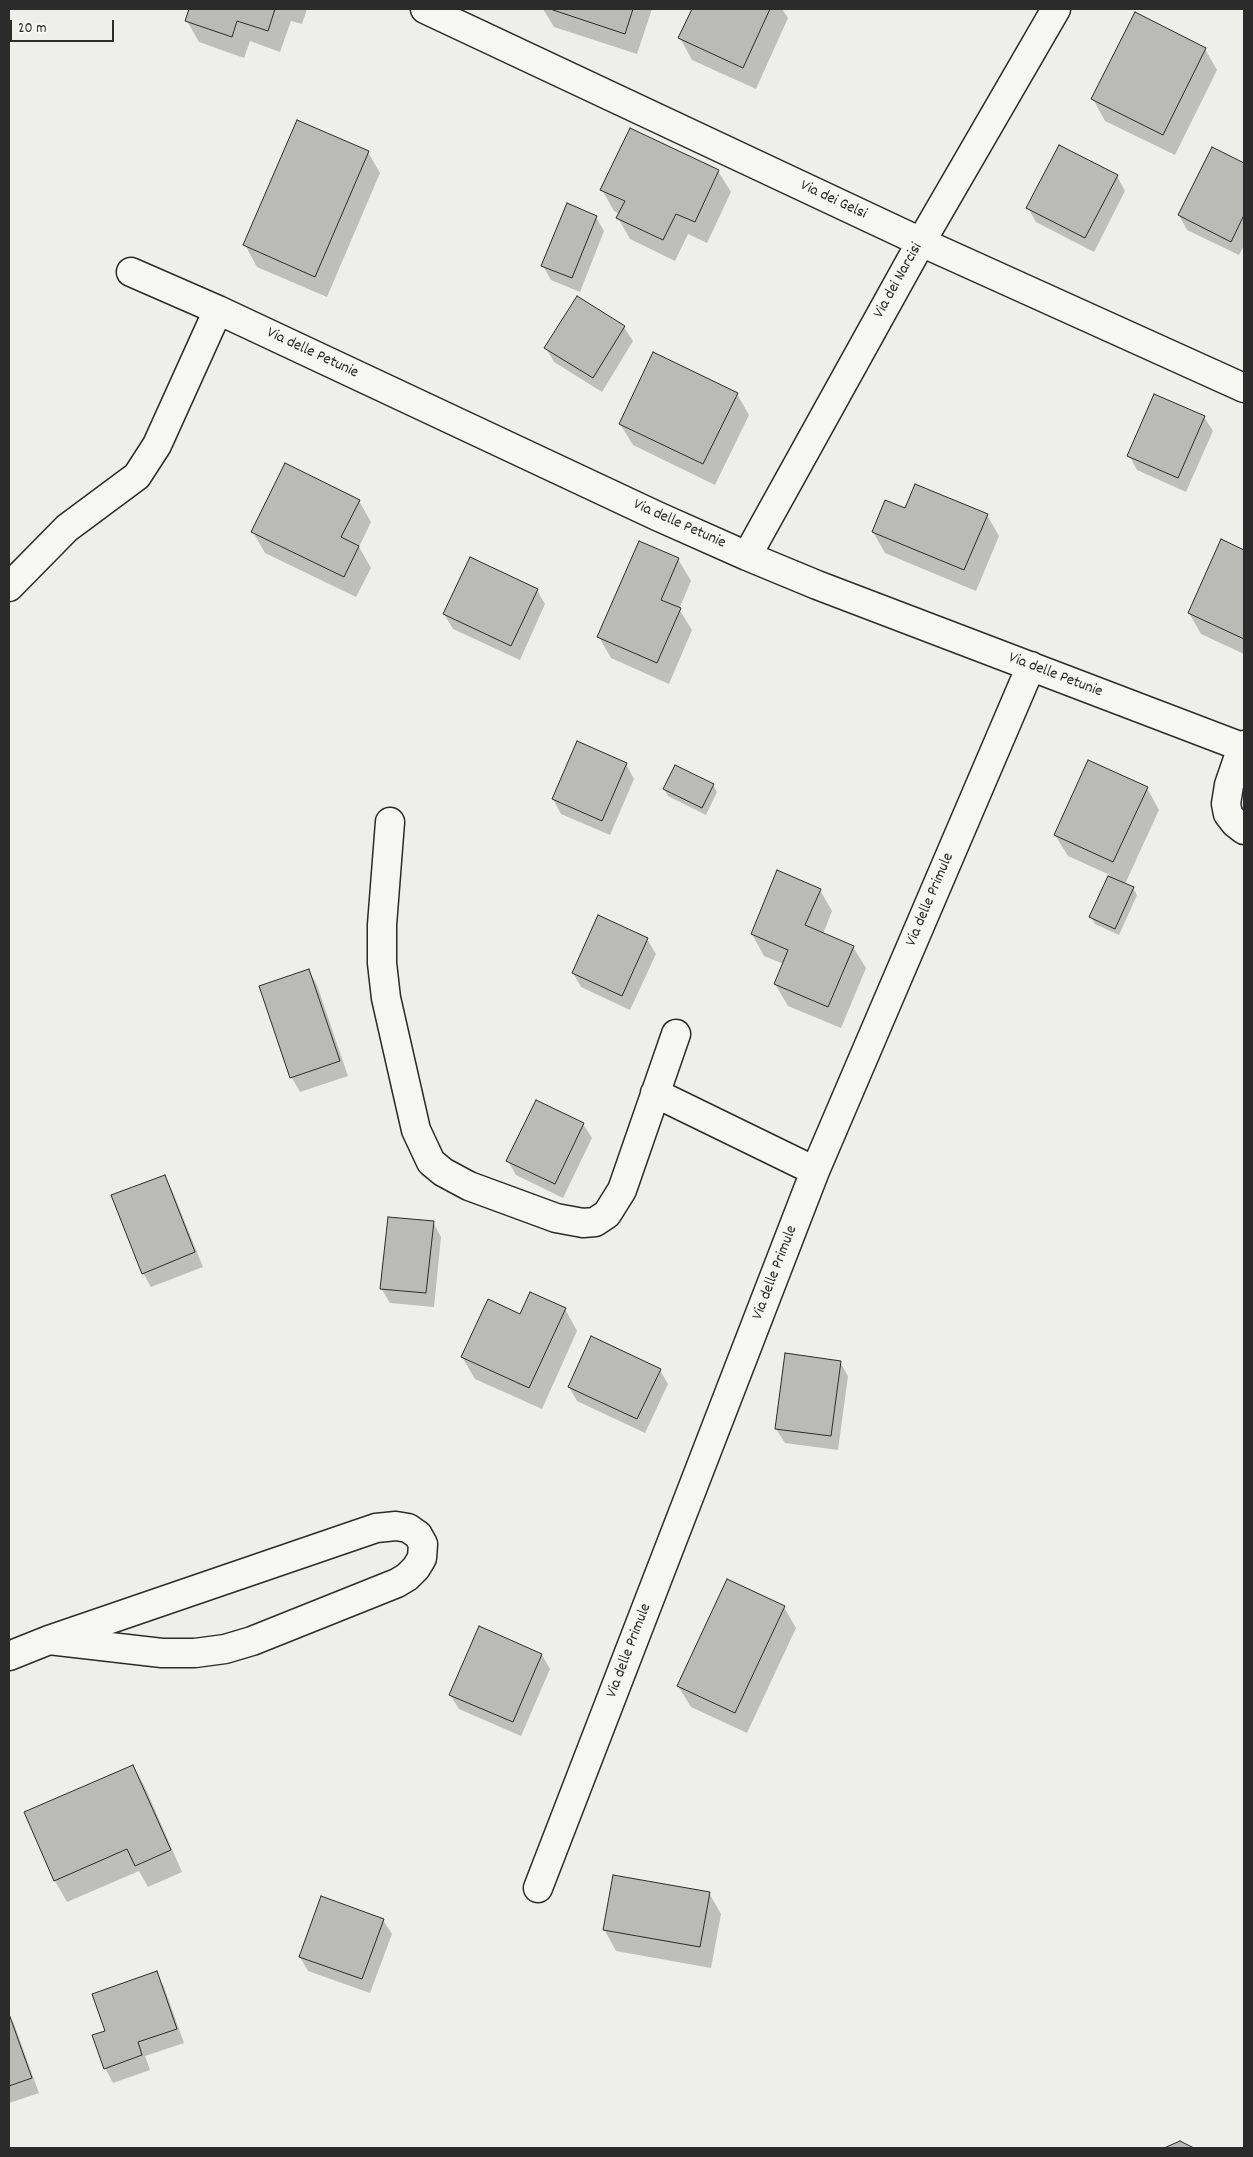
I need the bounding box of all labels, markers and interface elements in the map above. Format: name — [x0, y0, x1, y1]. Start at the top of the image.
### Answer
scale bar — [12, 10, 116, 42]
text: 20 m — [18, 18, 46, 40]
street label: Via dei Gelsi — [797, 177, 869, 225]
street label: Via dei Narcisi — [870, 240, 928, 322]
street label: Via delle Petunie — [263, 324, 361, 384]
street label: Via delle Petunie — [630, 496, 728, 554]
street label: Via delle Petunie — [1005, 649, 1105, 703]
street label: Via delle Primule — [903, 850, 959, 950]
street label: Via delle Primule — [749, 1223, 803, 1323]
street label: Via delle Primule — [603, 1601, 657, 1701]

